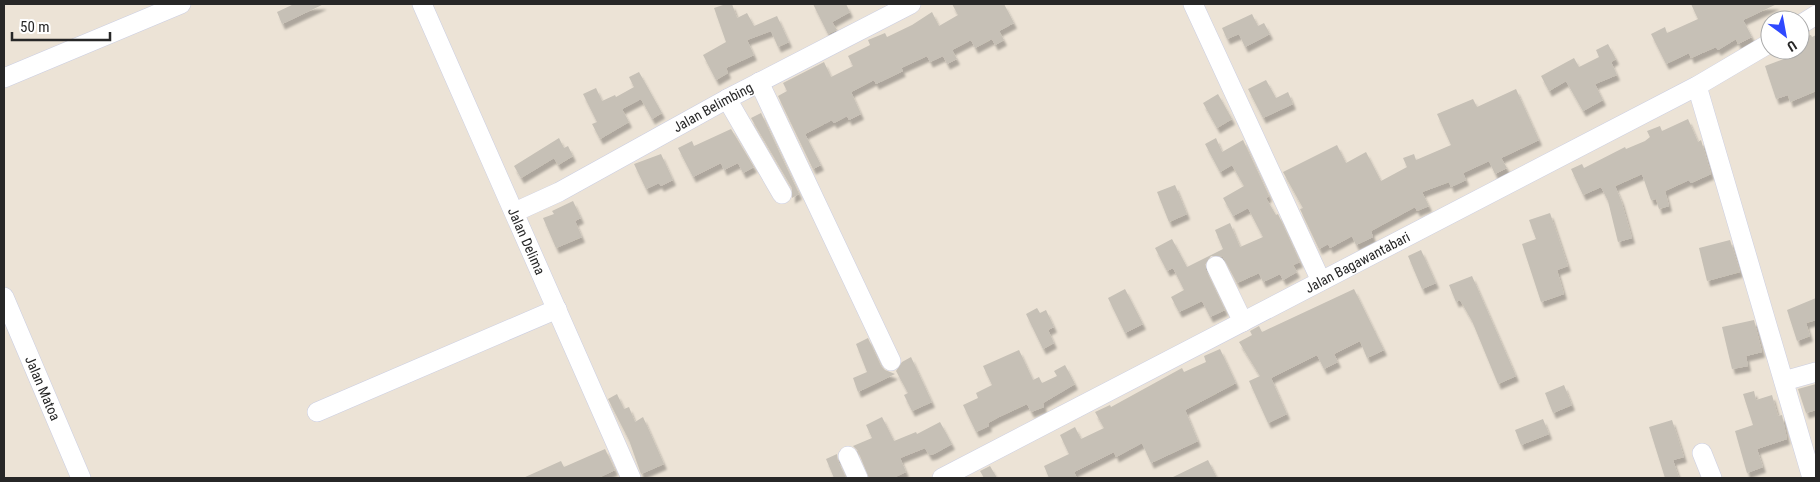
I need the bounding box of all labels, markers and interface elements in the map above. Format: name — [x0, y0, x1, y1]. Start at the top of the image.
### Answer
scale bar — [12, 10, 110, 42]
north arrow — [1760, 10, 1810, 60]
text: 50 m — [20, 18, 50, 36]
text: U — [1784, 37, 1800, 55]
street label: Jalan Belimbing — [670, 79, 755, 135]
street label: Jalan Delima — [505, 205, 548, 277]
street label: Jalan Bagawantabari — [1302, 229, 1413, 296]
street label: Jalan Matoa — [22, 353, 64, 423]

